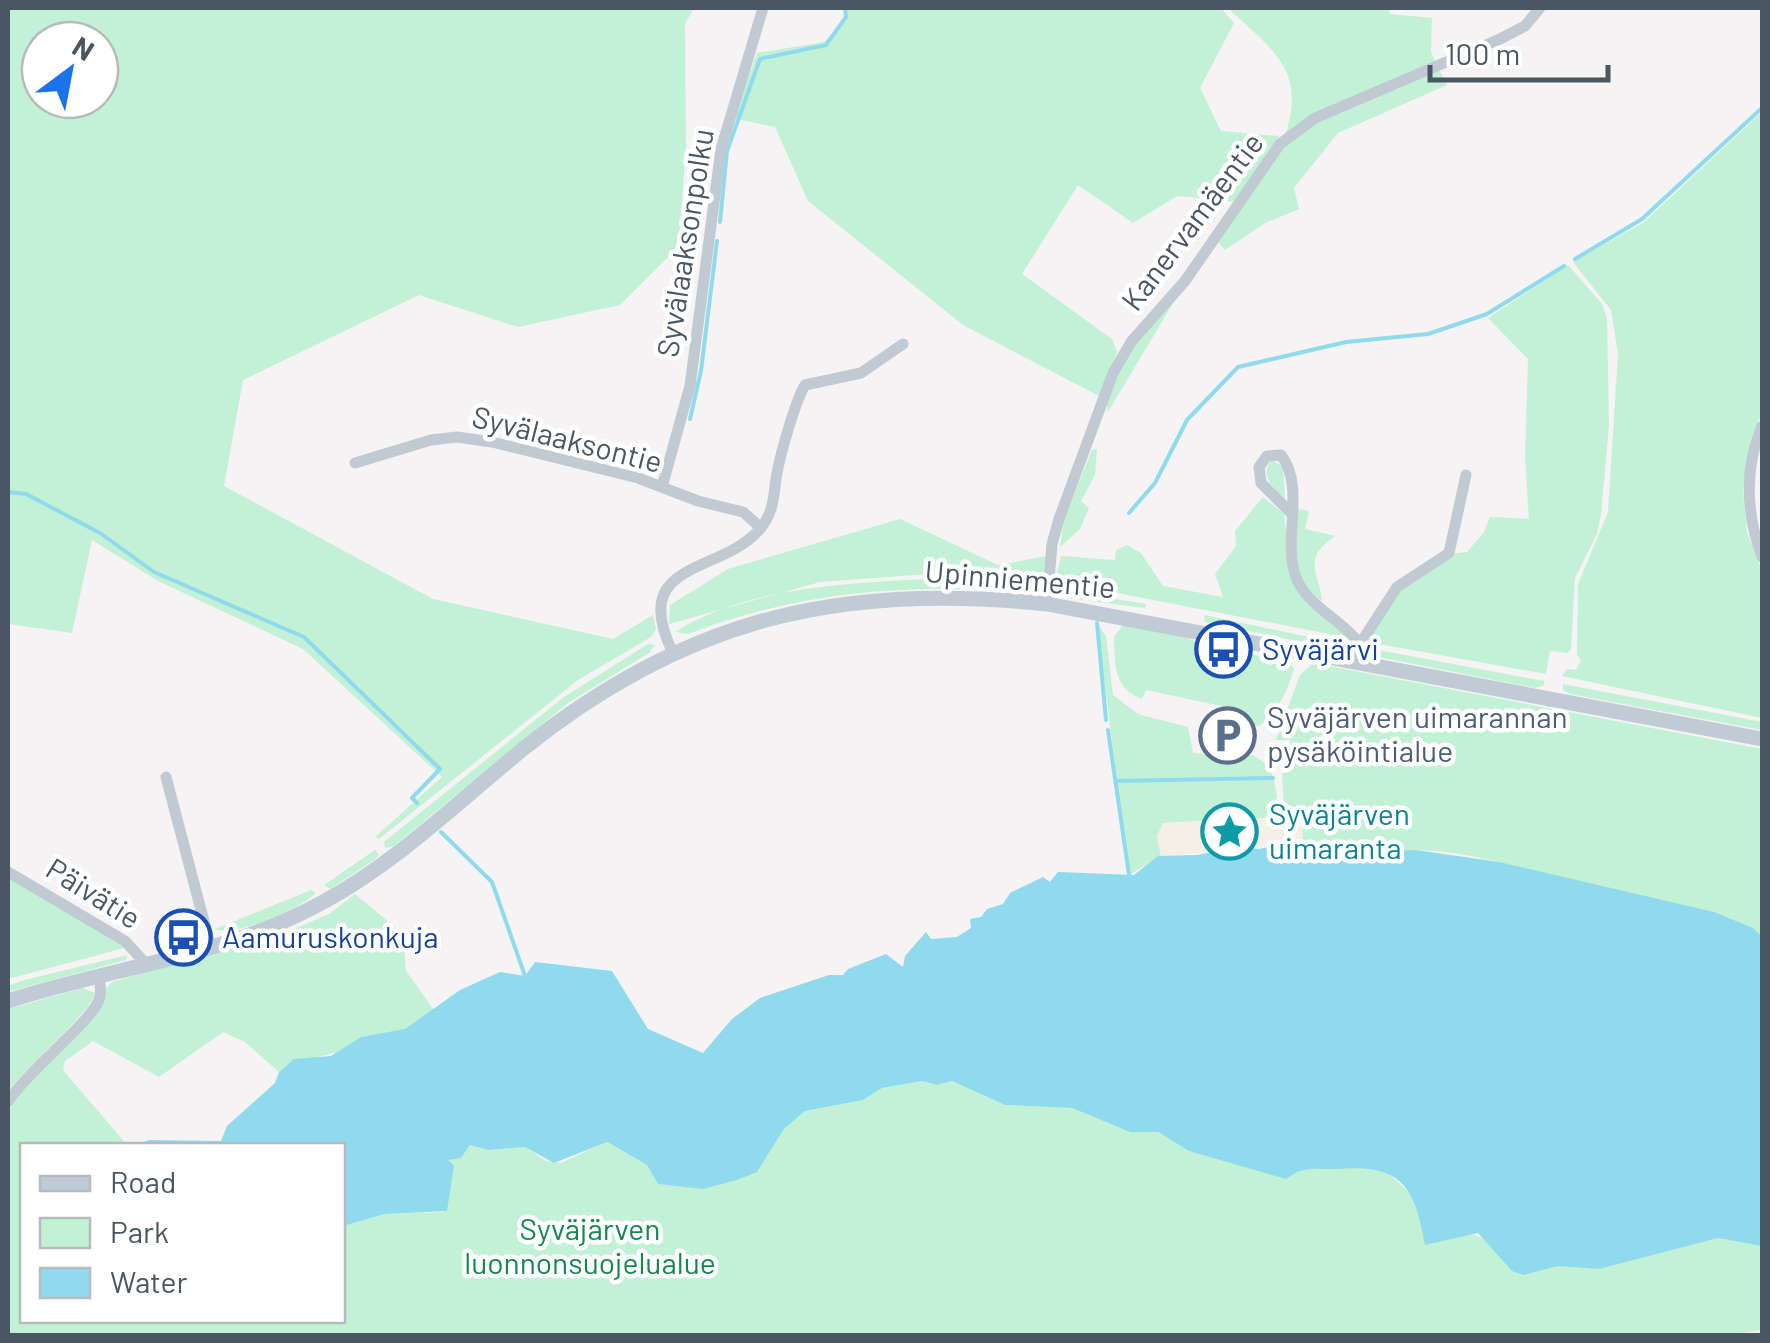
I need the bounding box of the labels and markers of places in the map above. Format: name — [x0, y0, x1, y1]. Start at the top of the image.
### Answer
bus stop icon: Syväjärvi — [1193, 620, 1253, 680]
place label: Syväjärvi — [1262, 630, 1379, 666]
place label: Syväjärven uimarannan pysäköintialue — [1267, 698, 1568, 768]
parking icon: Syväjärven uimarannan pysäköintialue — [1198, 705, 1258, 765]
place label: Syväjärven uimaranta — [1269, 795, 1410, 865]
place icon: Syväjärven uimaranta — [1200, 802, 1260, 862]
bus stop icon: Aamuruskonkuja — [153, 908, 213, 968]
place label: Aamuruskonkuja — [222, 918, 439, 954]

